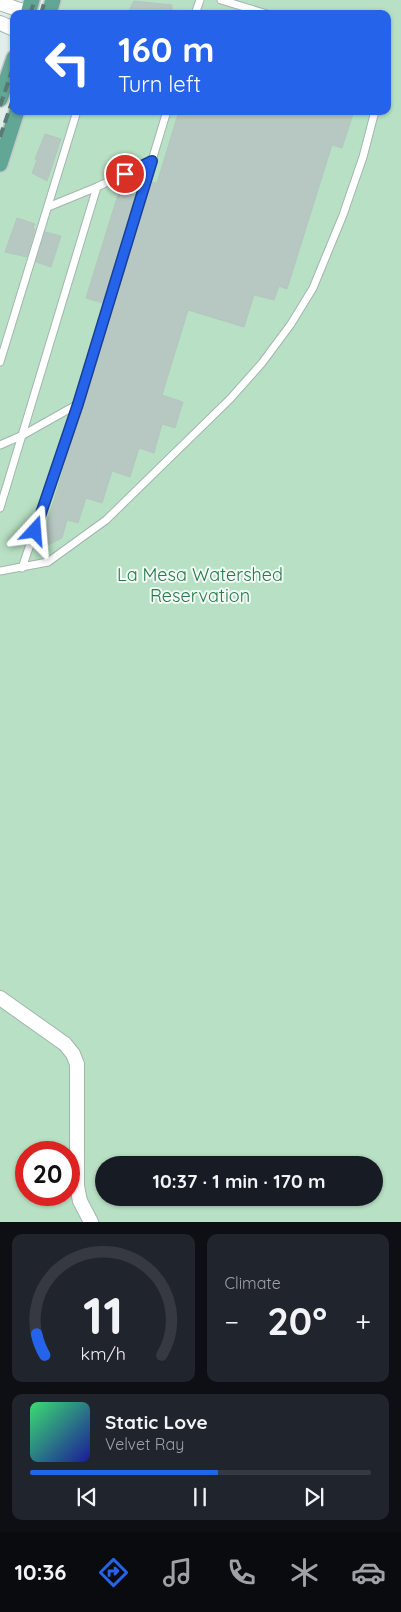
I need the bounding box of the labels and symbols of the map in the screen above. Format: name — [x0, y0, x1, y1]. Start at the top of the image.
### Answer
pin — [104, 153, 146, 195]
position arrow — [8.0, 504, 60.0, 556]
park label: La Mesa Watershed Reservation — [117, 563, 283, 607]
speed limit sign: 20 — [15, 1141, 80, 1206]

